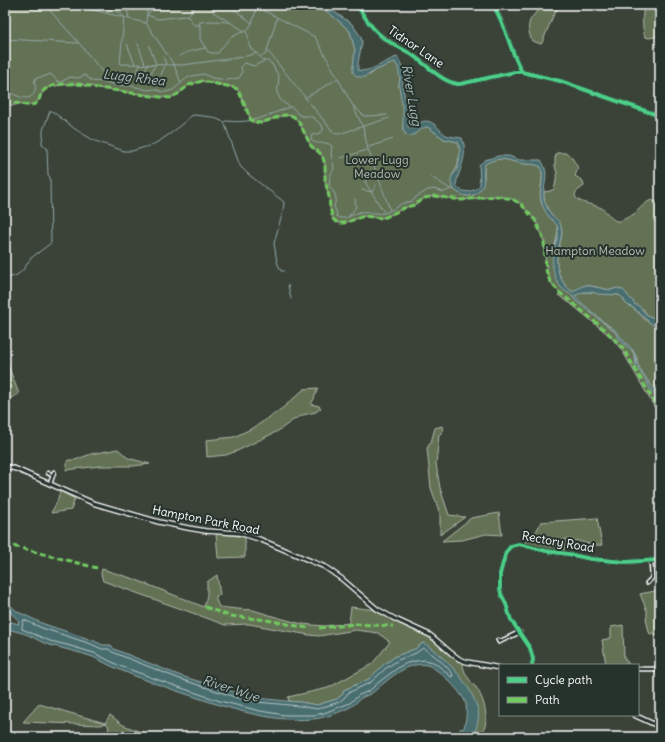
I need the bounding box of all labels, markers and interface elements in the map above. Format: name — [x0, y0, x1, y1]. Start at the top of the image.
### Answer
street label: Tidnor Lane — [385, 22, 447, 71]
water label: River Lugg — [398, 63, 426, 129]
water label: Lugg Rhea — [102, 65, 166, 90]
park label: Lower Lugg Meadow — [345, 152, 409, 181]
park label: Hampton Meadow — [545, 243, 645, 258]
street label: Hampton Park Road — [151, 502, 261, 537]
street label: Rectory Road — [521, 528, 596, 555]
legend — [499, 664, 639, 716]
water label: River Wye — [200, 671, 262, 706]
text: Cycle path — [535, 672, 592, 687]
text: Path — [535, 692, 560, 707]

